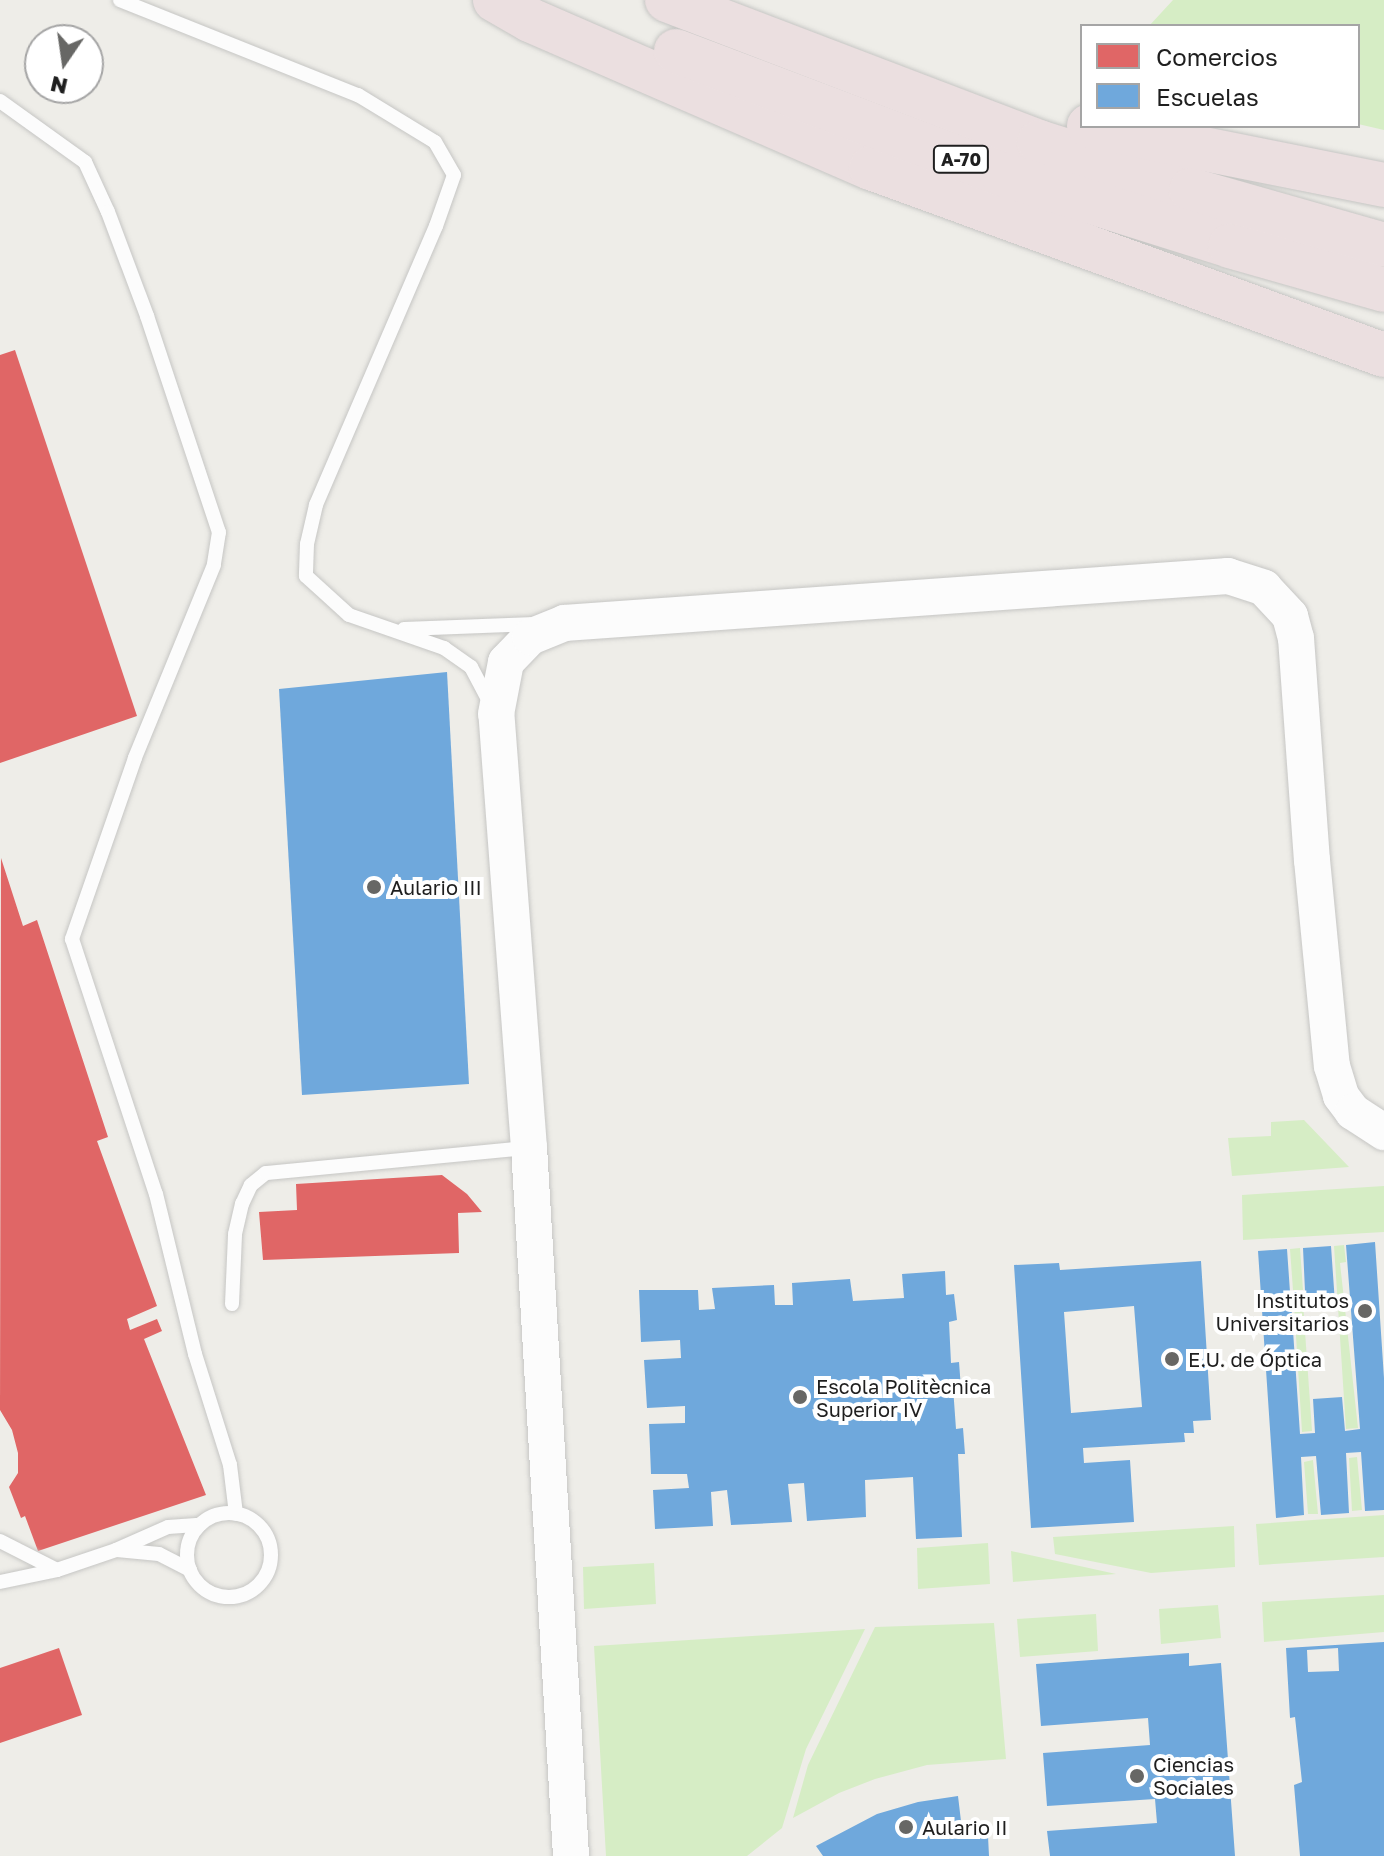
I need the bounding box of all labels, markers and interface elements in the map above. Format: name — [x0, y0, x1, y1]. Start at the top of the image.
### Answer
north arrow — [24, 24, 104, 104]
legend — [1080, 24, 1360, 128]
text: Comercios — [1156, 42, 1278, 71]
text: N — [48, 71, 70, 101]
text: Escuelas — [1156, 82, 1259, 111]
road number: A-70 — [931, 145, 991, 173]
place label: Aulario III — [390, 875, 482, 899]
marker: Aulario III — [365, 878, 383, 896]
place label: Institutos Universitarios — [1216, 1288, 1349, 1335]
marker: Institutos Universitarios — [1356, 1302, 1374, 1320]
place label: E.U. de Óptica — [1188, 1347, 1322, 1371]
marker: E.U. de Óptica — [1163, 1350, 1181, 1368]
place label: Escola Politècnica Superior IV — [816, 1374, 991, 1421]
marker: Escola Politècnica Superior IV — [791, 1388, 809, 1406]
place label: Ciencias Sociales — [1153, 1752, 1234, 1799]
marker: Ciencias Sociales — [1128, 1767, 1146, 1785]
place label: Aulario II — [922, 1815, 1008, 1839]
marker: Aulario II — [897, 1818, 915, 1836]

